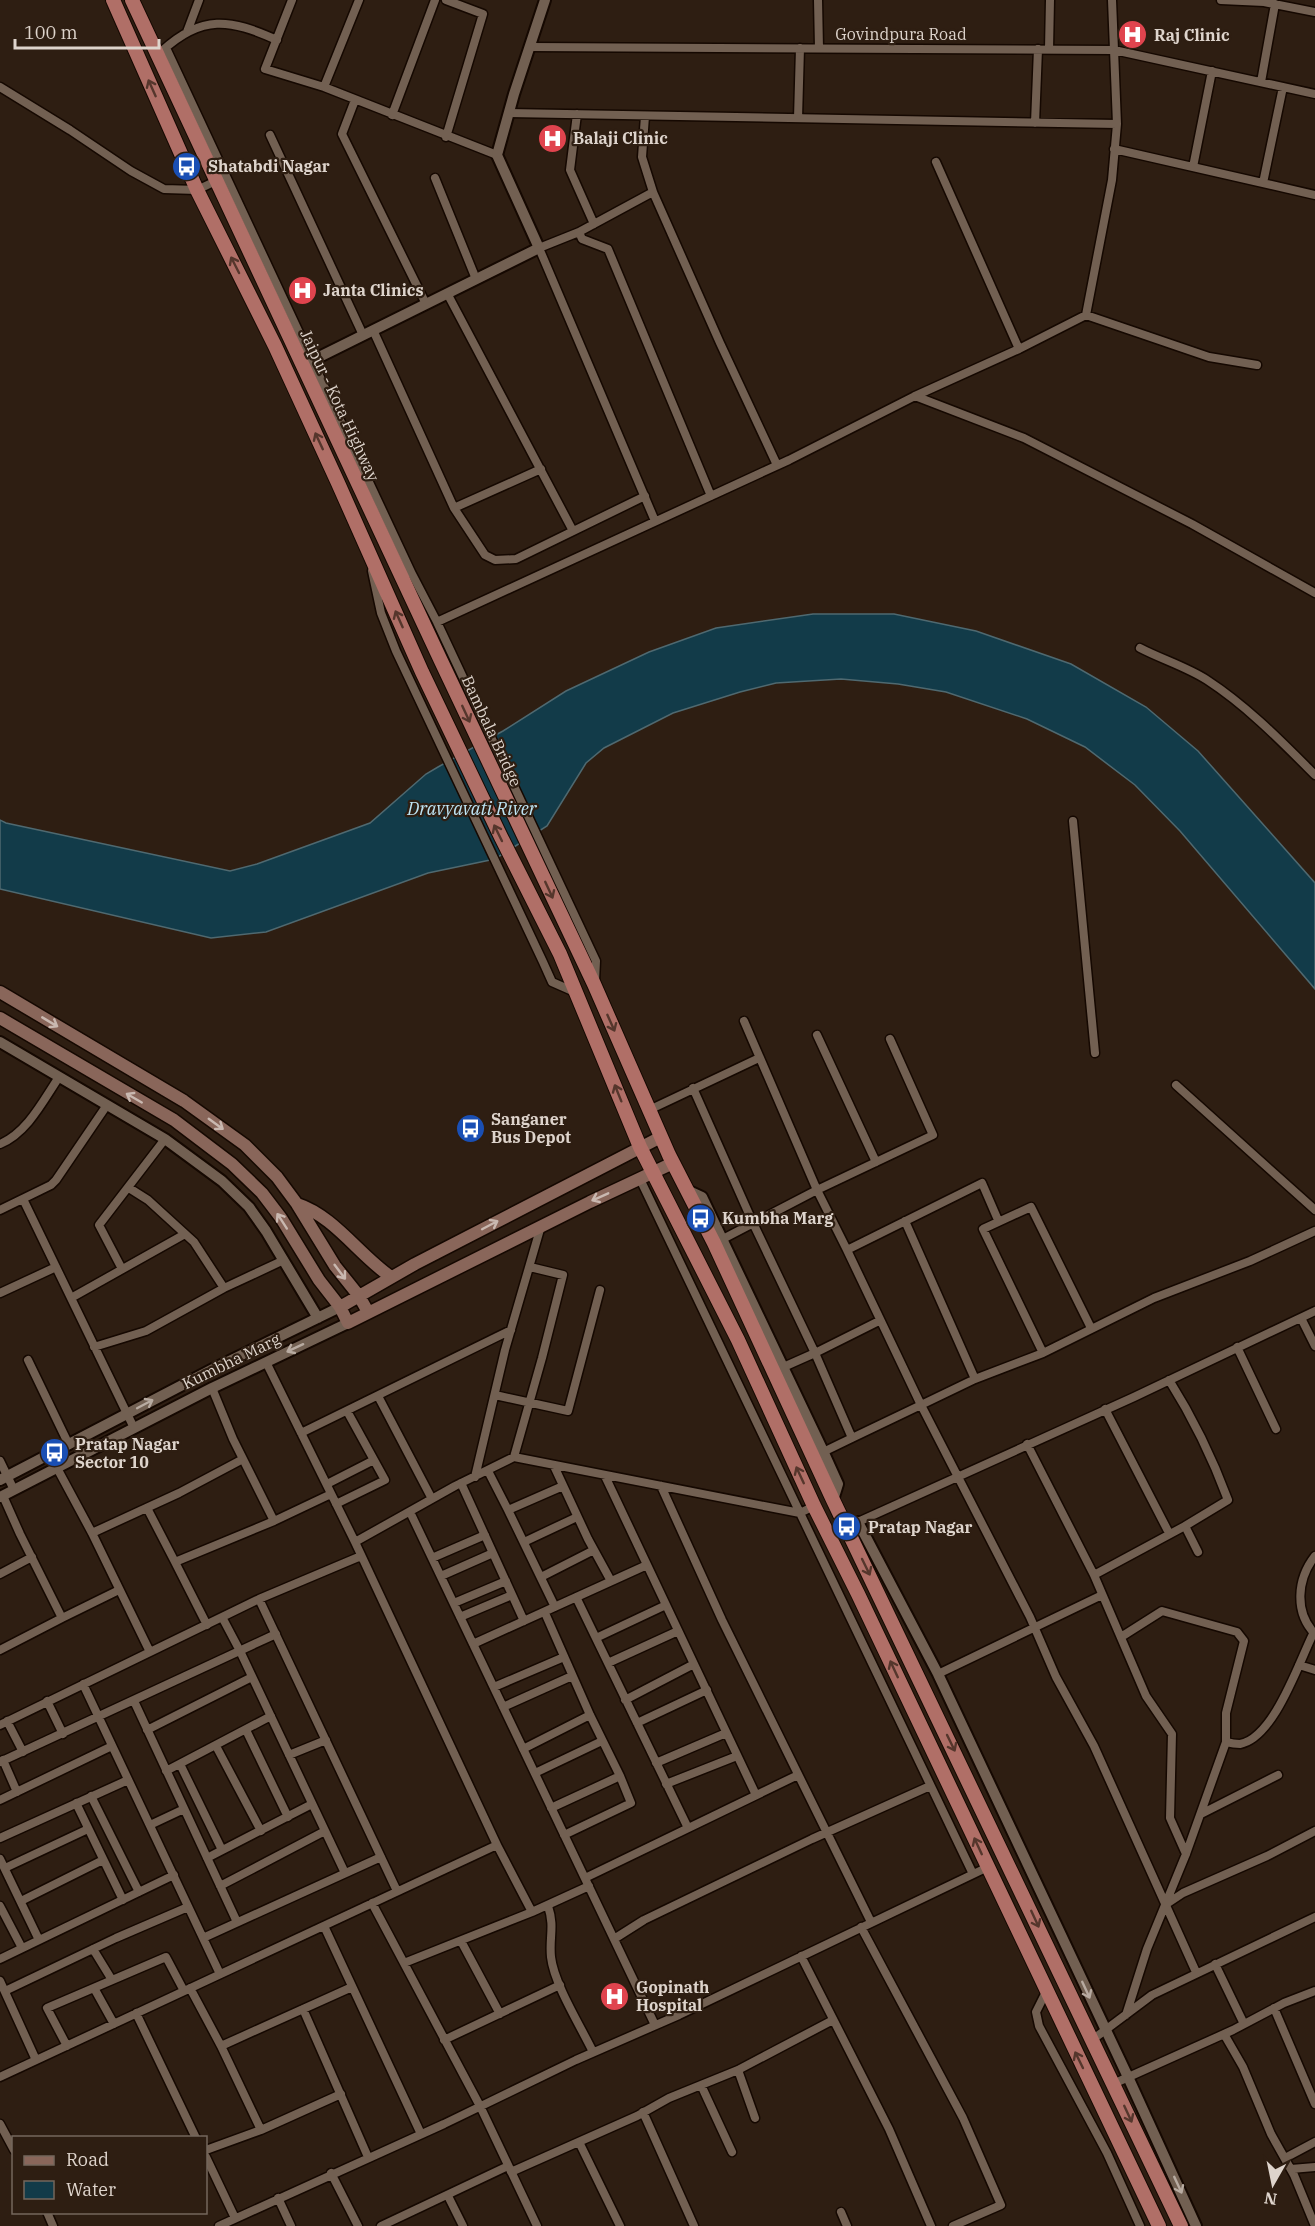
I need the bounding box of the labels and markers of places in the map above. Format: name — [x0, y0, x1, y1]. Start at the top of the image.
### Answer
hospital icon: Raj Clinic — [1117, 19, 1149, 51]
place label: Raj Clinic — [1154, 25, 1230, 45]
hospital icon: Balaji Clinic — [536, 122, 568, 154]
place label: Balaji Clinic — [573, 128, 668, 148]
bus stop icon: Shatabdi Nagar — [171, 150, 203, 182]
place label: Shatabdi Nagar — [208, 156, 330, 176]
hospital icon: Janta Clinics — [286, 274, 318, 306]
place label: Janta Clinics — [323, 280, 424, 300]
place label: Sanganer Bus Depot — [491, 1109, 571, 1147]
bus stop icon: Sanganer Bus Depot — [454, 1112, 486, 1144]
bus stop icon: Kumbha Marg — [685, 1202, 717, 1234]
place label: Kumbha Marg — [722, 1208, 834, 1228]
place label: Pratap Nagar Sector 10 — [75, 1434, 180, 1472]
bus stop icon: Pratap Nagar Sector 10 — [38, 1437, 70, 1469]
bus stop icon: Pratap Nagar — [831, 1511, 863, 1543]
place label: Pratap Nagar — [868, 1517, 973, 1537]
place label: Gopinath Hospital — [636, 1977, 709, 2015]
hospital icon: Gopinath Hospital — [599, 1980, 631, 2012]

